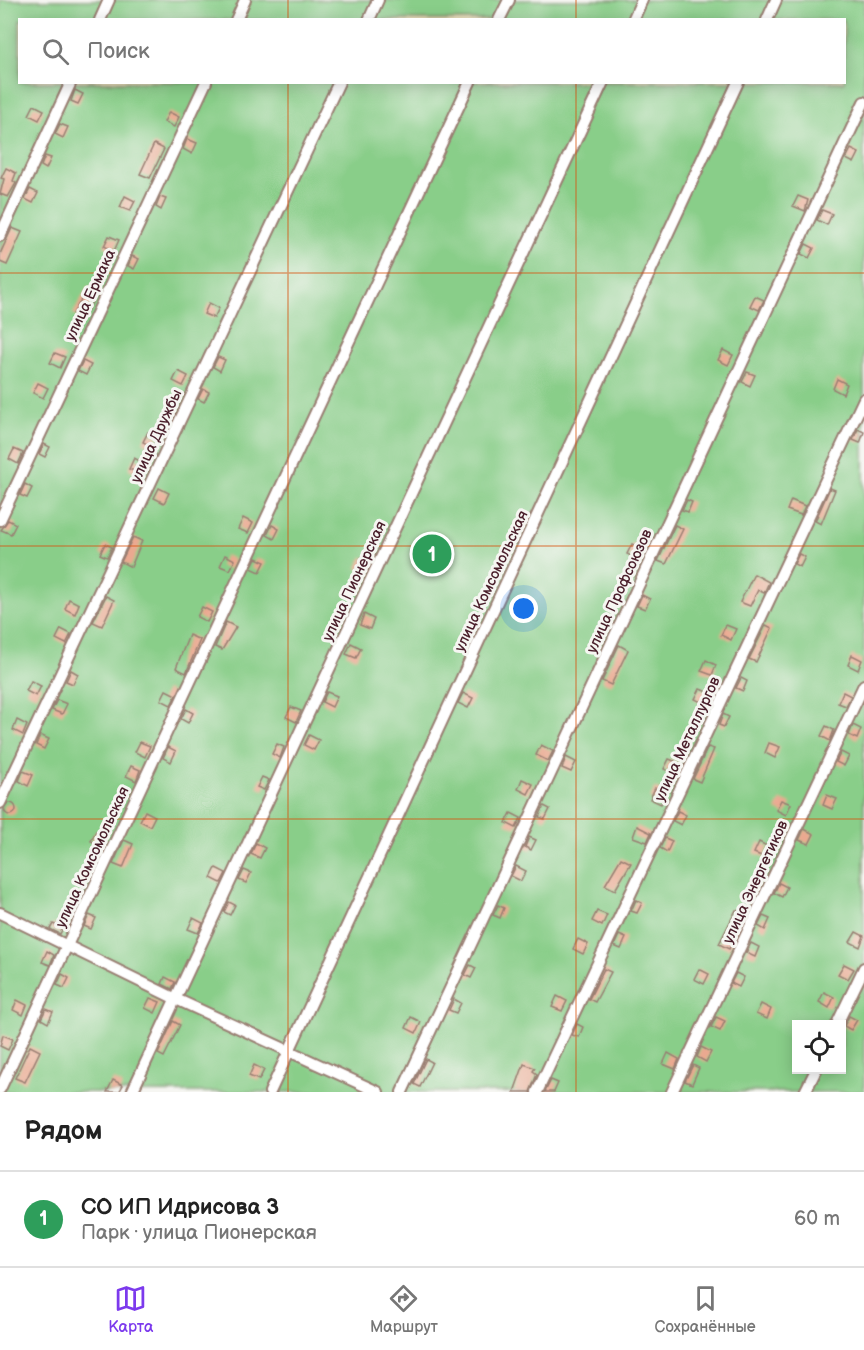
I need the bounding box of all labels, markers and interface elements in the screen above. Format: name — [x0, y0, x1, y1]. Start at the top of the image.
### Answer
search box — [18, 18, 846, 84]
icon: search — [39, 35, 72, 68]
text: Поиск — [87, 38, 150, 65]
street label: улица Ермака — [61, 246, 120, 344]
street label: улица Дружбы — [127, 386, 186, 486]
street label: улица Комсомольская — [450, 507, 533, 655]
street label: улица Пионерская — [318, 518, 391, 644]
street label: улица Профсоюзов — [582, 526, 657, 656]
pin: 1 — [412, 532, 452, 576]
your location — [509, 594, 538, 623]
street label: улица Металлургов — [650, 674, 725, 805]
street label: улица Комсомольская — [51, 783, 134, 931]
street label: улица Энергетиков — [719, 817, 792, 947]
map controls — [792, 1020, 846, 1074]
button: locate — [792, 1020, 846, 1074]
text: Рядом — [24, 1116, 102, 1147]
text: СО ИП Идрисова 3 — [81, 1194, 279, 1221]
text: 1 — [39, 1207, 48, 1231]
text: 60 m — [794, 1207, 840, 1231]
text: Парк · улица Пионерская — [81, 1221, 317, 1245]
tab: Карта — [108, 1282, 153, 1337]
tab: Маршрут — [370, 1282, 438, 1337]
tab: Сохранённые — [655, 1282, 756, 1337]

